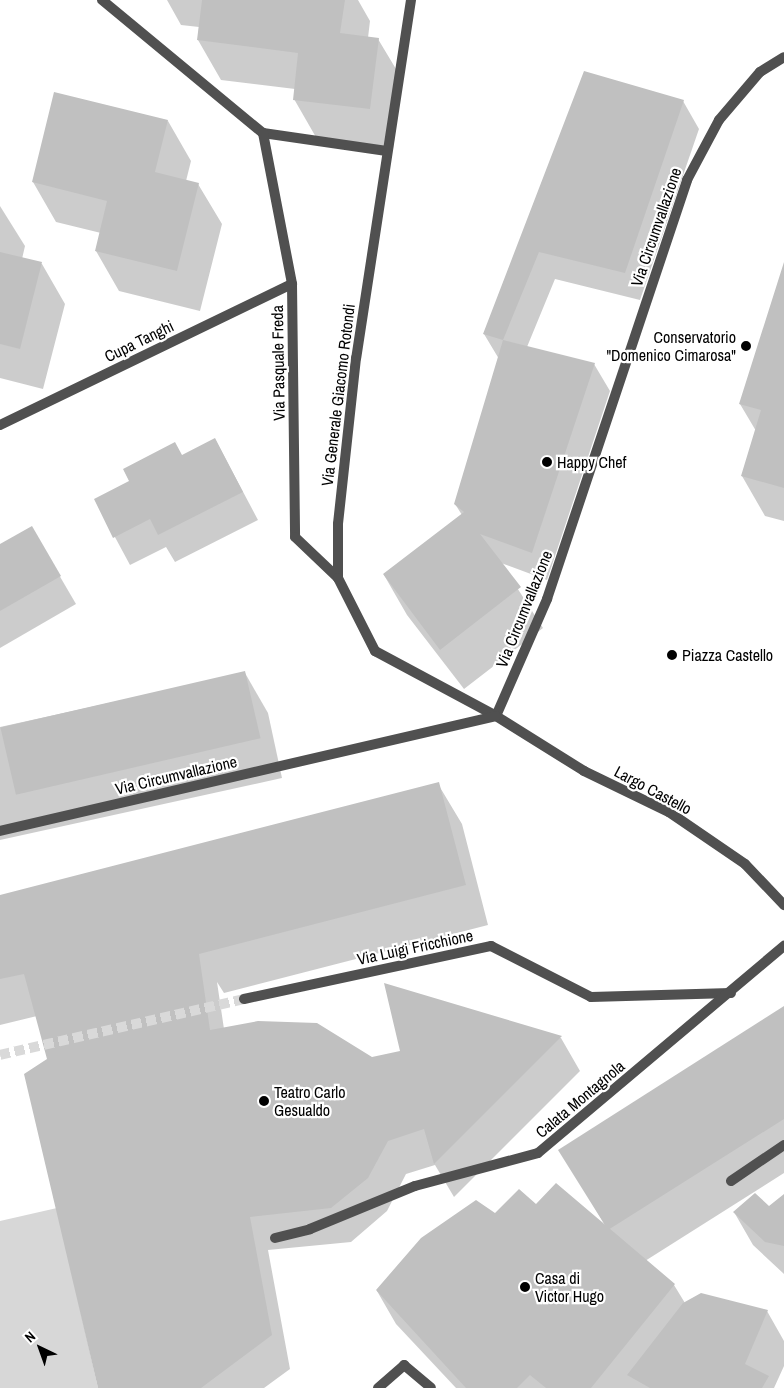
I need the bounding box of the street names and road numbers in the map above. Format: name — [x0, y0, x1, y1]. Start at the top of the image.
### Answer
street label: Via Circumvallazione — [627, 165, 685, 289]
street label: Via Generale Giacomo Rotondi — [317, 303, 359, 487]
street label: Via Pasquale Freda — [267, 305, 289, 421]
street label: Cupa Tanghi — [101, 316, 177, 366]
street label: Via Circumvallazione — [492, 548, 556, 670]
street label: Via Circumvallazione — [113, 752, 239, 798]
street label: Largo Castello — [611, 762, 695, 818]
street label: Via Luigi Fricchione — [355, 925, 475, 969]
street label: Calata Montagnola — [532, 1056, 628, 1142]

